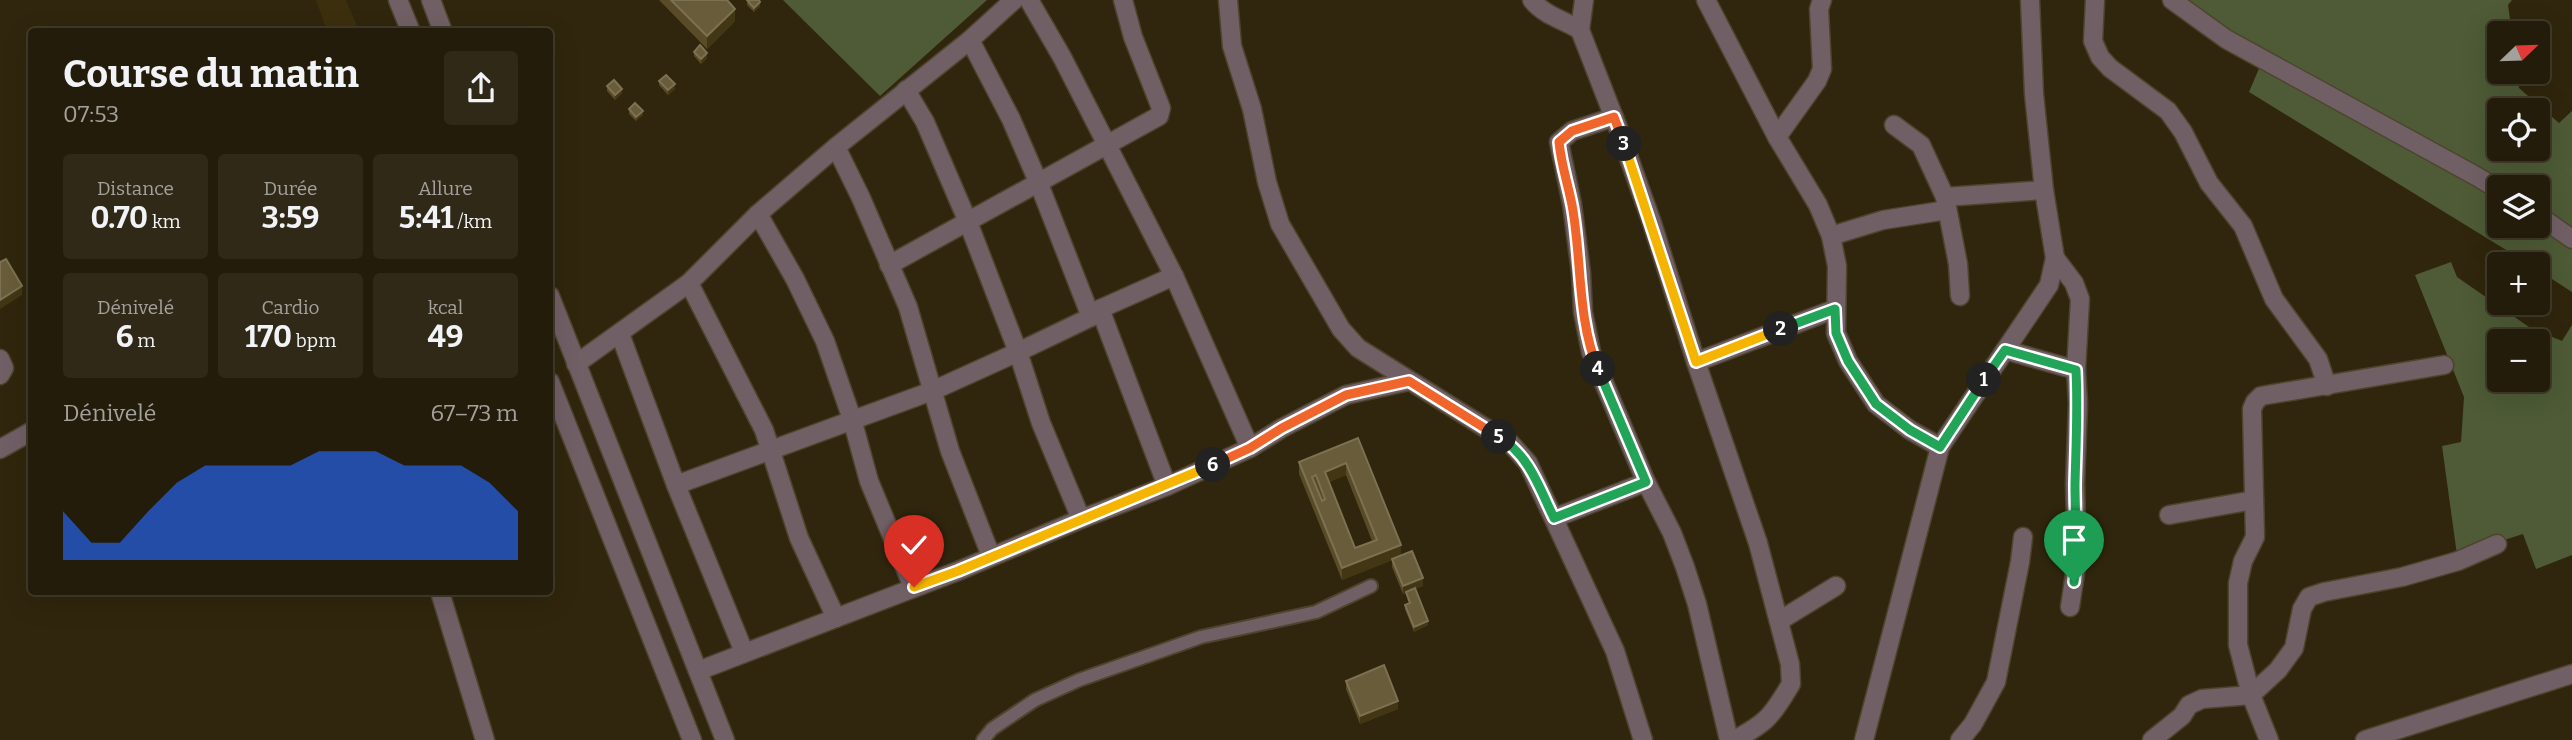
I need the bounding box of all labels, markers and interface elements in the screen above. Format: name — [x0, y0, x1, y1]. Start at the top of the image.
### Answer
north arrow — [2487, 21, 2550, 84]
map controls — [2487, 21, 2550, 392]
text: Course du matin — [63, 51, 359, 97]
button: share — [444, 51, 518, 125]
button: locate — [2487, 98, 2550, 161]
text: 07:53 — [63, 100, 119, 128]
pin: 3 — [1606, 127, 1642, 162]
text: 3 — [1618, 132, 1629, 155]
button: layers — [2487, 175, 2550, 238]
text: Distance — [97, 177, 174, 200]
text: Durée — [264, 177, 318, 200]
text: Allure — [418, 177, 473, 200]
text: 0.70 — [90, 200, 148, 236]
text: 3:59 — [261, 200, 320, 236]
text: 5:41 — [399, 200, 454, 236]
text: km — [148, 210, 181, 233]
text: /km — [454, 210, 492, 233]
button: + — [2487, 252, 2550, 315]
text: Dénivelé — [97, 296, 174, 319]
text: Cardio — [261, 296, 320, 319]
text: kcal — [428, 296, 463, 319]
pin: 2 — [1764, 312, 1798, 346]
text: 2 — [1775, 317, 1786, 340]
text: 6 — [116, 319, 133, 355]
text: 170 — [245, 319, 292, 355]
text: 49 — [428, 319, 464, 355]
text: m — [133, 329, 155, 352]
text: bpm — [292, 329, 336, 352]
button: − — [2487, 329, 2550, 392]
pin: 4 — [1580, 352, 1616, 386]
text: 4 — [1592, 357, 1603, 380]
pin: 1 — [1966, 362, 2002, 398]
text: 1 — [1979, 368, 1988, 391]
text: Dénivelé — [63, 399, 156, 427]
text: 67–73 m — [431, 399, 518, 427]
pin: 5 — [1482, 420, 1516, 454]
text: 5 — [1493, 425, 1504, 448]
pin: 6 — [1196, 448, 1230, 482]
text: 6 — [1207, 453, 1218, 476]
pin — [2044, 510, 2104, 582]
pin — [884, 515, 944, 587]
icon: arrive — [2055, 521, 2093, 559]
icon: check — [895, 526, 933, 564]

